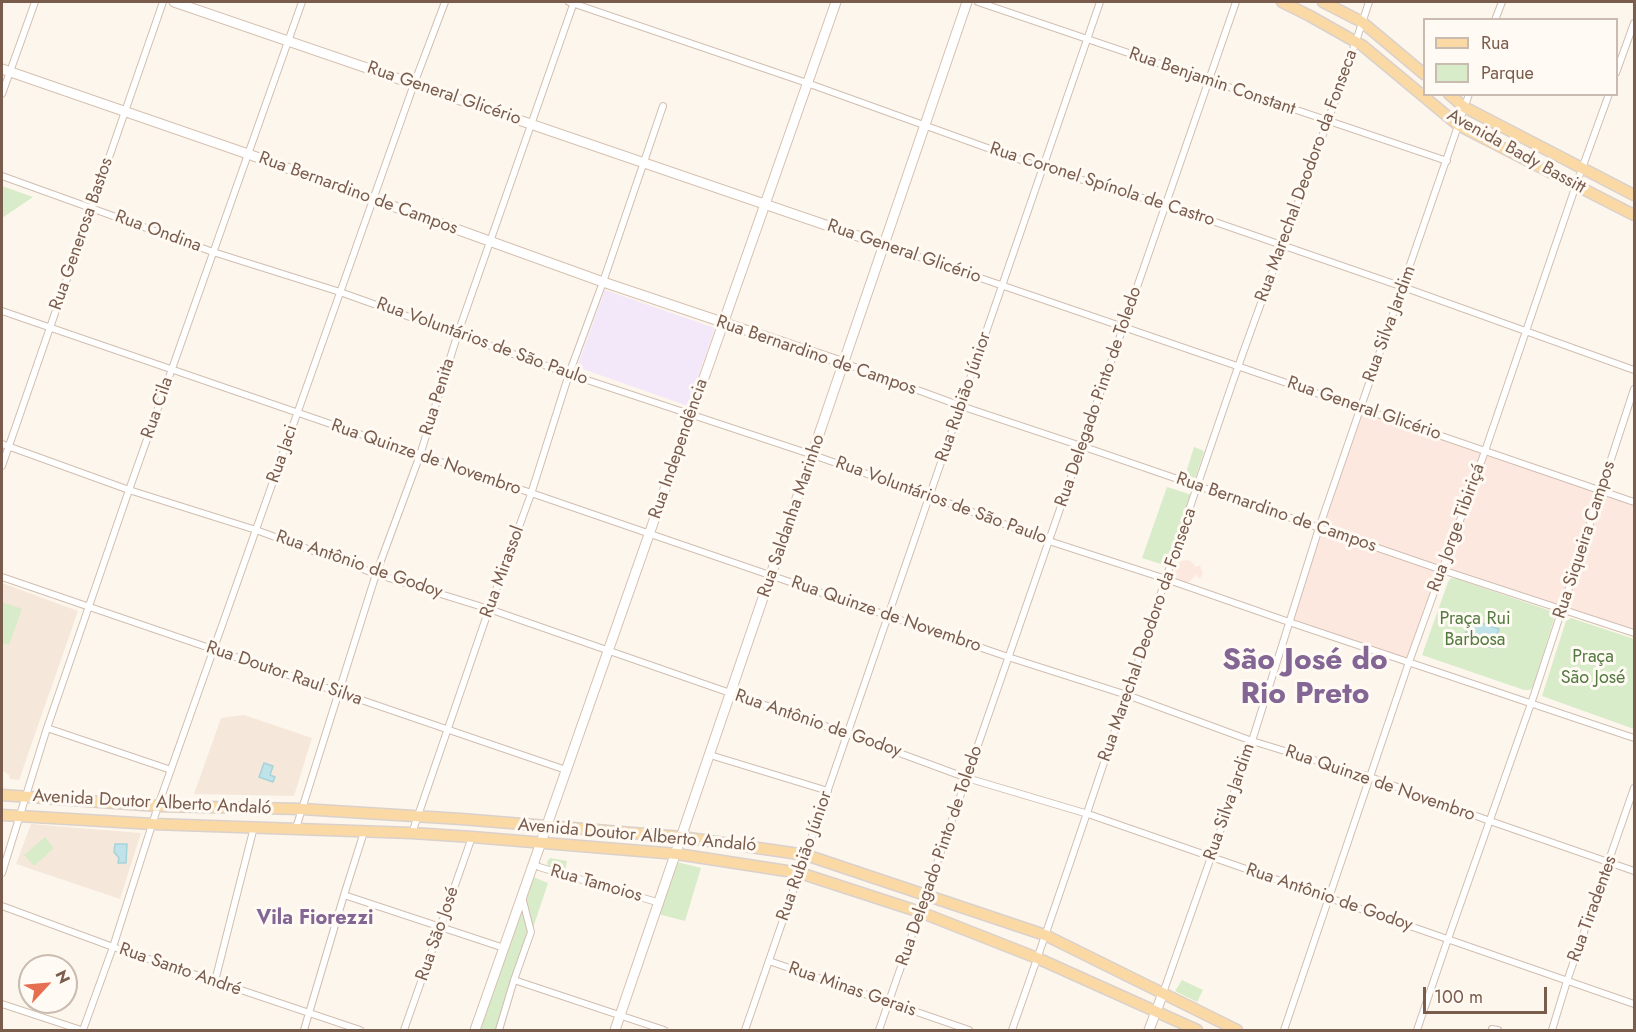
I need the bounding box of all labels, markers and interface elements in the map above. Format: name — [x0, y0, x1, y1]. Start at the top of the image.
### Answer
legend — [1423, 18, 1618, 96]
text: Rua — [1481, 30, 1509, 56]
street label: Rua Benjamin Constant — [1126, 43, 1298, 121]
street label: Rua Marechal Deodoro da Fonseca — [1251, 47, 1363, 305]
street label: Rua General Glicério — [364, 58, 524, 130]
text: Parque — [1481, 60, 1534, 86]
street label: Avenida Bady Bassitt — [1443, 105, 1589, 199]
street label: Rua Coronel Spínola de Castro — [987, 138, 1217, 232]
street label: Rua Bernardino de Campos — [256, 148, 460, 240]
street label: Rua Generosa Bastos — [46, 155, 118, 313]
street label: Rua Ondina — [112, 206, 204, 258]
street label: Rua General Glicério — [824, 216, 984, 288]
street label: Rua Silva Jardim — [1359, 263, 1421, 385]
street label: Rua Delegado Pinto de Toledo — [1051, 284, 1147, 510]
street label: Rua Voluntários de São Paulo — [373, 294, 591, 390]
street label: Rua Bernardino de Campos — [713, 312, 919, 400]
street label: Rua Rubião Júnior — [932, 329, 996, 465]
street label: Rua Penita — [416, 356, 460, 438]
street label: Rua General Glicério — [1284, 373, 1444, 445]
street label: Rua Cila — [137, 375, 179, 441]
street label: Rua Independência — [645, 376, 713, 522]
street label: Rua Quinze de Novembro — [328, 415, 524, 501]
street label: Rua Jaci — [263, 422, 303, 486]
street label: Rua Saldanha Marinho — [754, 432, 830, 600]
street label: Rua Voluntários de São Paulo — [832, 453, 1050, 549]
street label: Rua Siqueira Campos — [1549, 458, 1621, 622]
street label: Rua Jorge Tibiriçá — [1424, 461, 1490, 595]
street label: Rua Bernardino de Campos — [1173, 469, 1379, 557]
street label: Rua Marechal Deodoro da Fonseca — [1094, 505, 1202, 765]
street label: Rua Mirassol — [476, 523, 530, 621]
street label: Rua Antônio de Godoy — [273, 526, 445, 604]
street label: Rua Quinze de Novembro — [788, 572, 984, 658]
park label: Praça Rui Barbosa — [1439, 609, 1511, 652]
street label: Rua Doutor Raul Silva — [203, 637, 365, 711]
district label: São José do Rio Preto — [1222, 644, 1388, 714]
park label: Praça São José — [1561, 647, 1625, 690]
street label: Rua Antônio de Godoy — [732, 685, 904, 763]
street label: Rua Silva Jardim — [1200, 741, 1260, 863]
street label: Rua Quinze de Novembro — [1282, 741, 1478, 827]
street label: Rua Delegado Pinto de Toledo — [892, 743, 988, 969]
street label: Avenida Doutor Alberto Andaló — [32, 786, 272, 820]
street label: Rua Rubião Júnior — [773, 788, 837, 924]
street label: Avenida Doutor Alberto Andaló — [517, 815, 757, 857]
street label: Rua Tiradentes — [1564, 853, 1622, 965]
street label: Rua Antônio de Godoy — [1243, 859, 1415, 937]
street label: Rua Tamoios — [548, 861, 644, 907]
street label: Rua São José — [412, 884, 464, 984]
district label: Vila Fiorezzi — [257, 907, 373, 931]
street label: Rua Santo André — [116, 939, 244, 1001]
north arrow — [18, 954, 78, 1014]
street label: Rua Minas Gerais — [785, 958, 919, 1022]
text: N — [50, 966, 76, 988]
scale bar — [1426, 975, 1550, 1013]
text: 100 m — [1434, 984, 1483, 1010]

